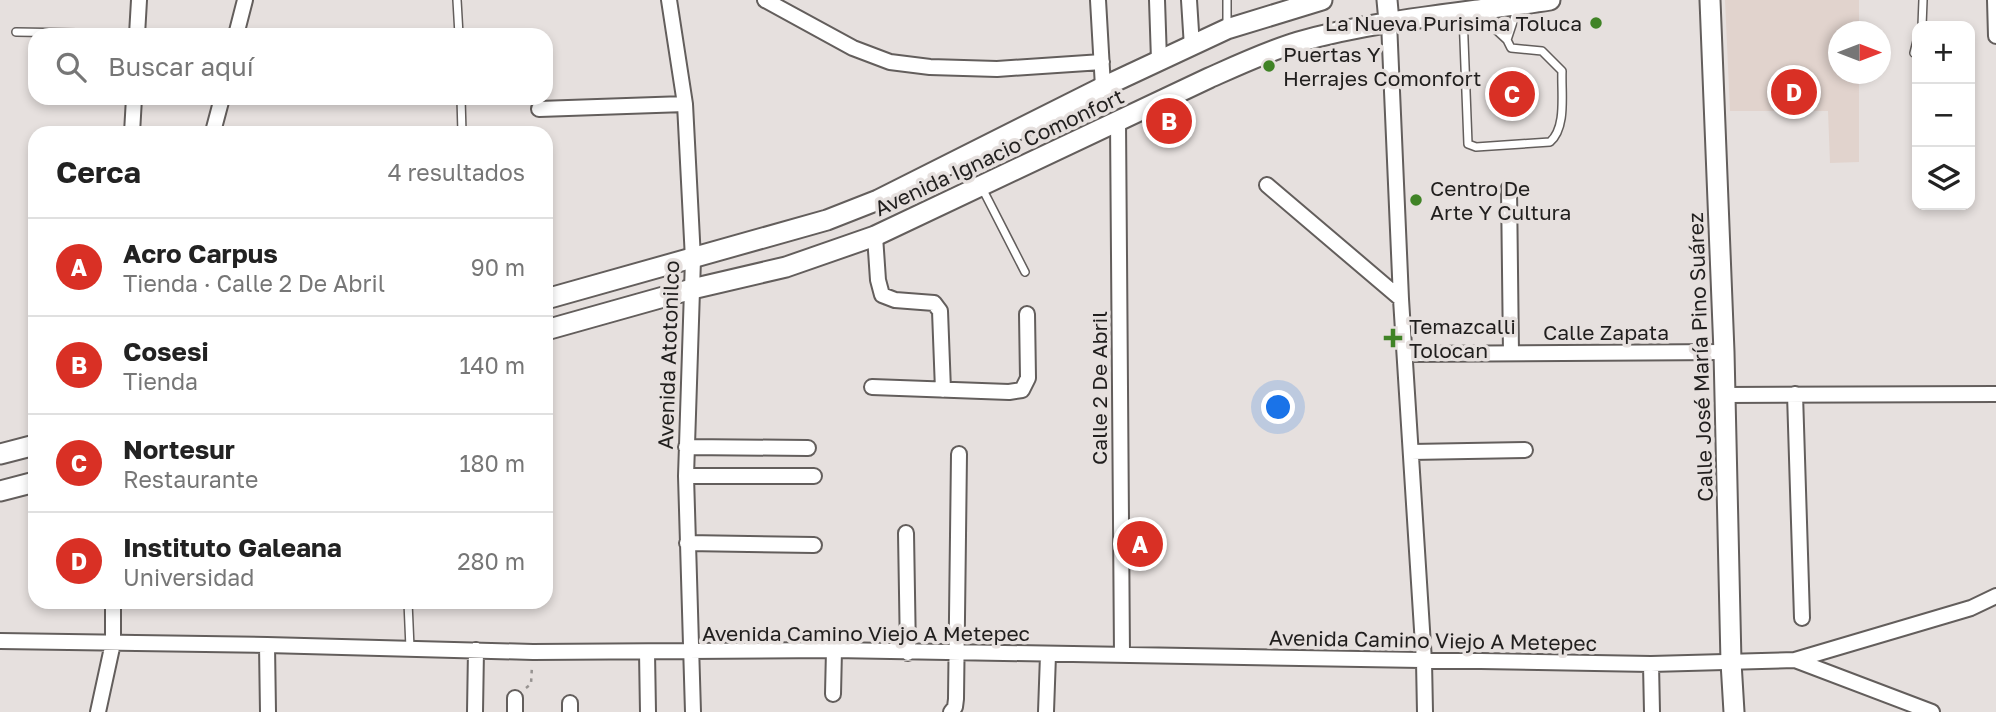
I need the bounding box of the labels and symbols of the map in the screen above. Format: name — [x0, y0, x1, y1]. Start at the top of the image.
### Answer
place label: La Nueva Purisima Toluca — [1325, 10, 1582, 36]
marker: La Nueva Purisima Toluca — [1588, 15, 1604, 31]
north arrow — [1828, 21, 1891, 84]
place label: Puertas Y Herrajes Comonfort — [1283, 41, 1481, 91]
marker: Puertas Y Herrajes Comonfort — [1261, 58, 1277, 74]
pin: D — [1771, 66, 1817, 118]
pin: C — [1489, 68, 1535, 120]
street label: Avenida Ignacio Comonfort — [870, 83, 1128, 221]
pin: B — [1146, 95, 1192, 147]
place label: Centro De Arte Y Cultura — [1430, 175, 1571, 225]
marker: Centro De Arte Y Cultura — [1408, 192, 1424, 208]
street label: Calle José María Pino Suárez — [1682, 212, 1718, 502]
street label: Avenida Atotonilco — [652, 260, 684, 450]
street label: Calle 2 De Abril — [1086, 311, 1112, 465]
place label: Temazcalli Tolocan — [1409, 313, 1516, 363]
street label: Calle Zapata — [1543, 319, 1669, 345]
marker: Temazcalli Tolocan — [1383, 328, 1403, 348]
your location — [1261, 390, 1295, 424]
pin: A — [1117, 518, 1163, 570]
street label: Avenida Camino Viejo A Metepec — [702, 620, 1030, 646]
street label: Avenida Camino Viejo A Metepec — [1269, 624, 1597, 656]

